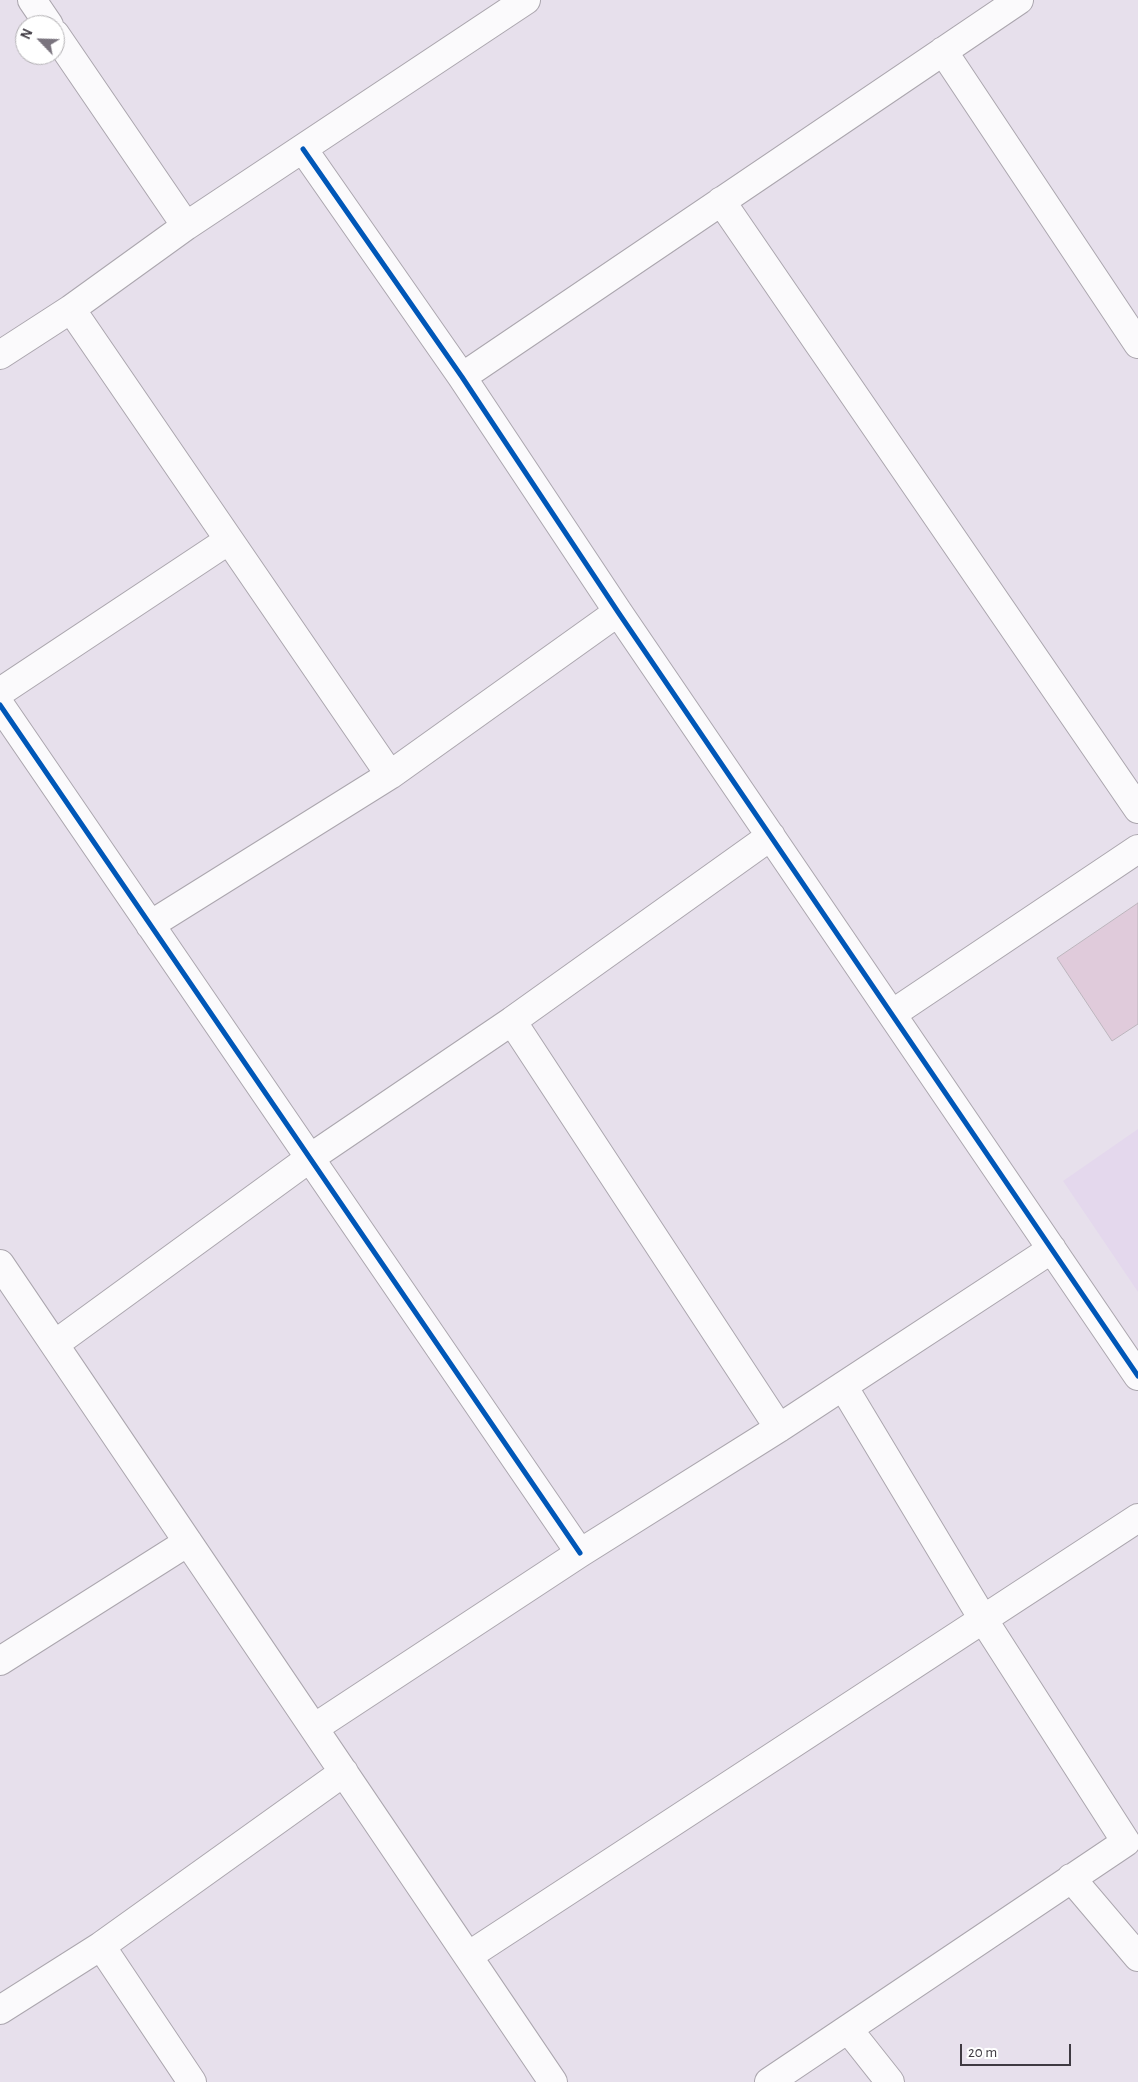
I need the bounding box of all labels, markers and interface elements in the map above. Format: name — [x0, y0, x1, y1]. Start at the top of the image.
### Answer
north arrow — [15, 15, 65, 65]
text: N — [19, 27, 36, 42]
scale bar — [963, 2034, 1074, 2066]
text: 20 m — [968, 2045, 997, 2060]

